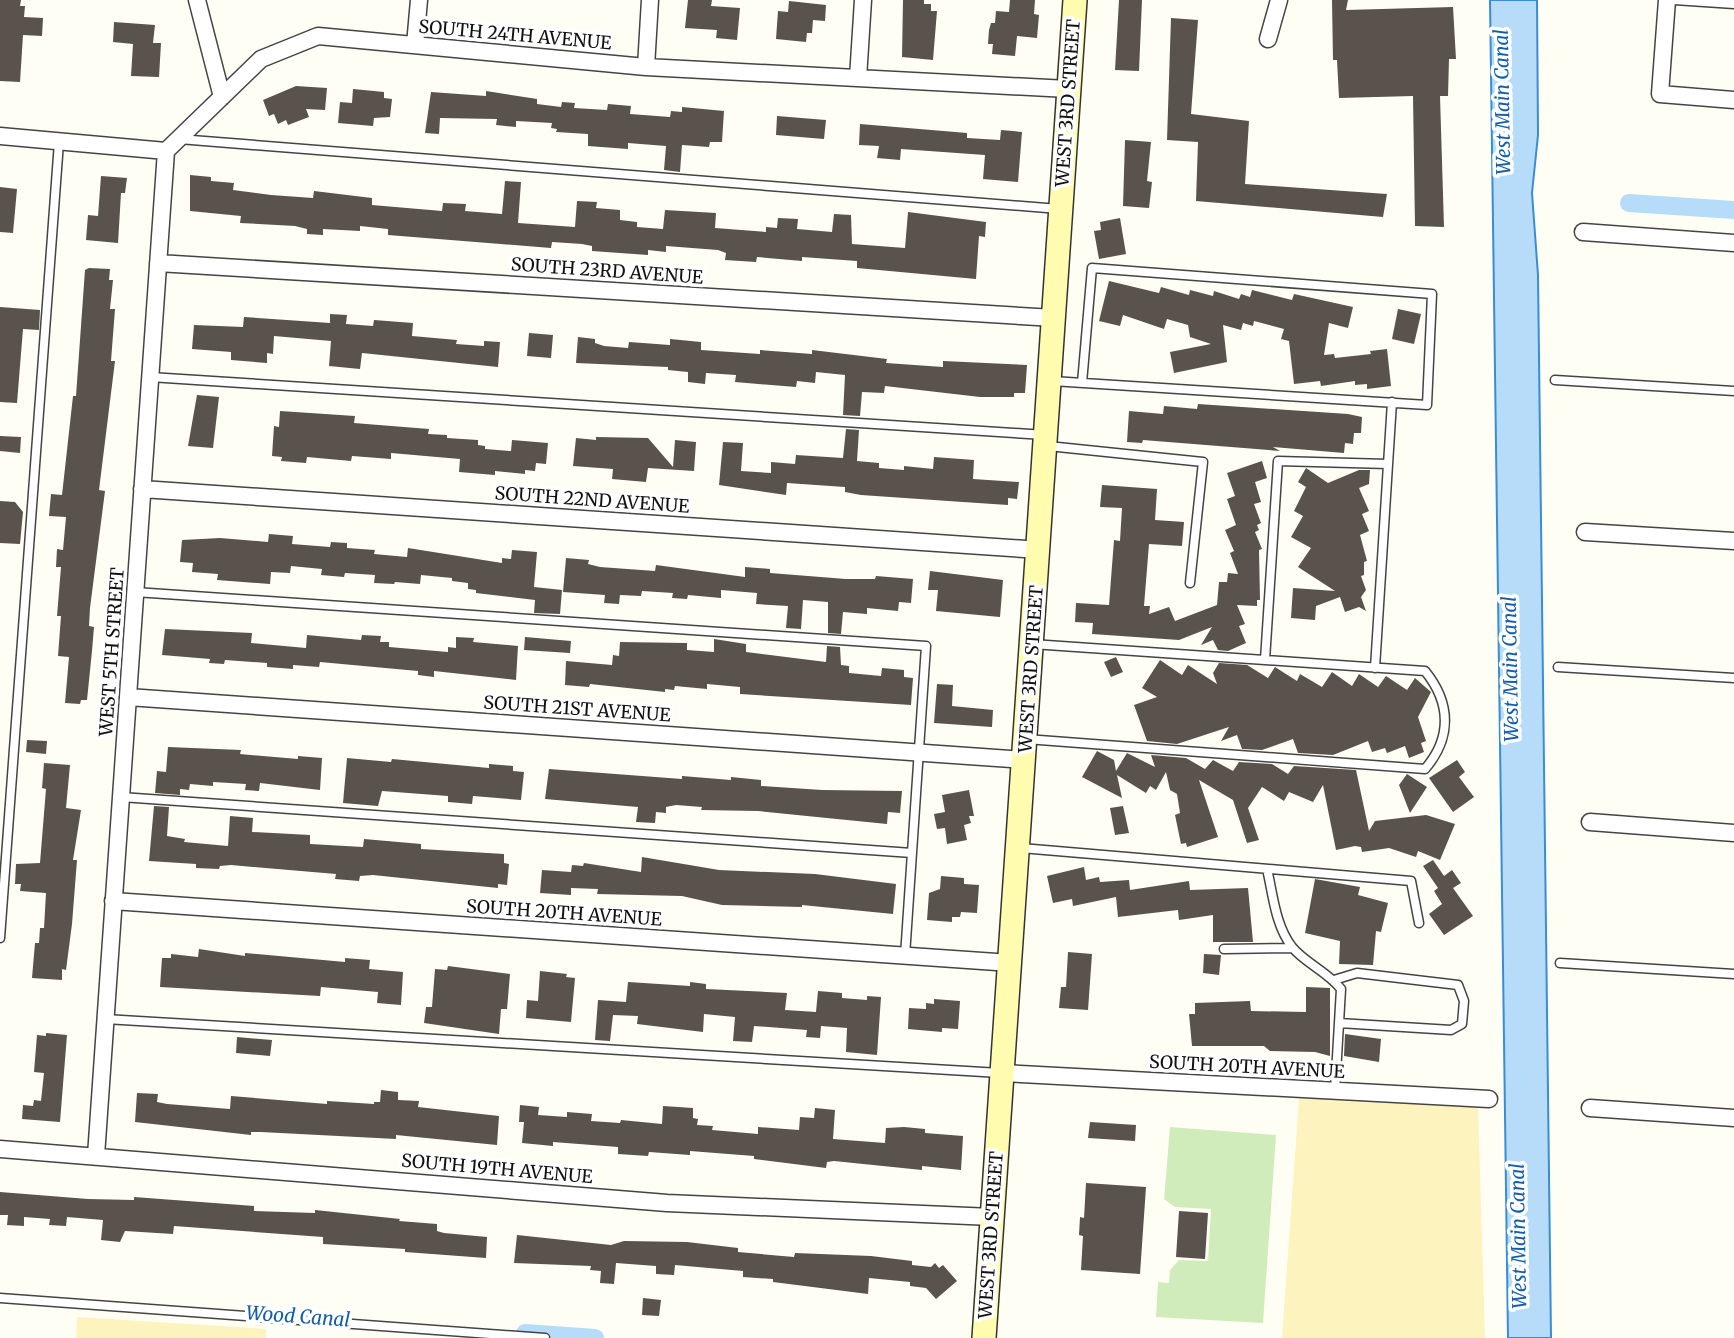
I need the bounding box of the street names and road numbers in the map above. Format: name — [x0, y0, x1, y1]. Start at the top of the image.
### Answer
street label: SOUTH 24TH AVENUE — [418, 15, 613, 54]
street label: WEST 3RD STREET — [1050, 18, 1085, 188]
street label: SOUTH 23RD AVENUE — [510, 252, 705, 289]
street label: SOUTH 22ND AVENUE — [494, 481, 691, 518]
street label: WEST 5TH STREET — [94, 566, 129, 738]
street label: WEST 3RD STREET — [1013, 584, 1048, 754]
street label: SOUTH 21ST AVENUE — [483, 690, 672, 727]
street label: SOUTH 20TH AVENUE — [466, 894, 663, 931]
street label: SOUTH 20TH AVENUE — [1149, 1050, 1346, 1083]
street label: SOUTH 19TH AVENUE — [400, 1149, 594, 1188]
street label: WEST 3RD STREET — [973, 1150, 1008, 1320]

